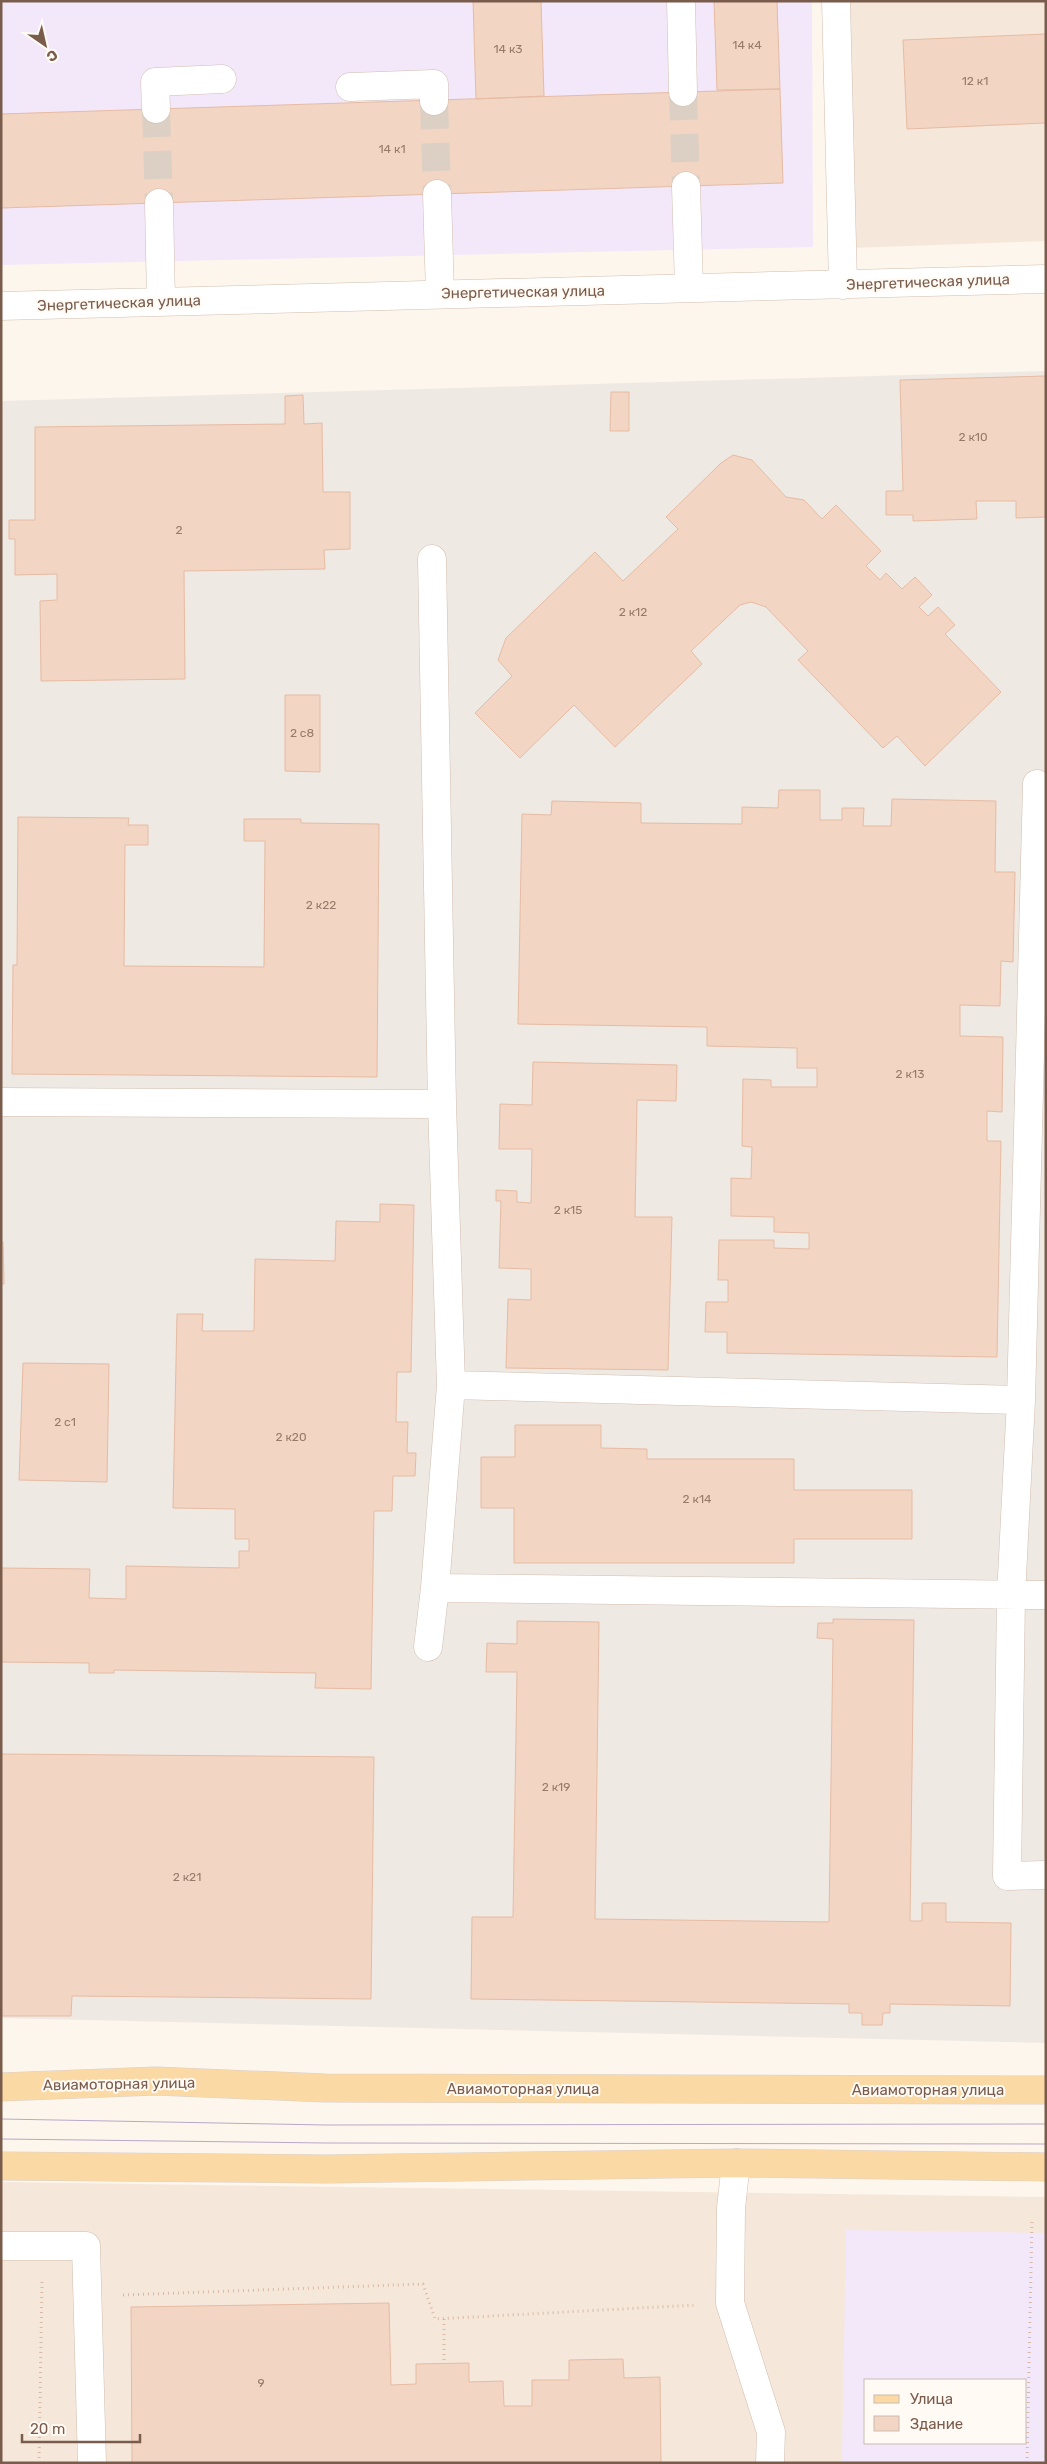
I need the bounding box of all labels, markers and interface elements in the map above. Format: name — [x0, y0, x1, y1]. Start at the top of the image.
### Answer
north arrow — [20, 20, 70, 70]
house number: 14 к4 — [732, 38, 762, 52]
house number: 14 к3 — [493, 42, 523, 56]
text: С — [43, 46, 61, 65]
house number: 12 к1 — [962, 74, 988, 88]
house number: 14 к1 — [378, 142, 406, 156]
street label: Энергетическая улица — [846, 270, 1010, 294]
street label: Энергетическая улица — [441, 282, 605, 302]
street label: Энергетическая улица — [37, 291, 201, 315]
house number: 2 к10 — [958, 430, 988, 444]
house number: 2 — [175, 523, 183, 537]
house number: 2 к12 — [619, 605, 647, 619]
house number: 2 с8 — [290, 726, 314, 740]
house number: 2 к22 — [306, 898, 336, 912]
house number: 2 к13 — [896, 1067, 924, 1081]
house number: 2 к15 — [554, 1203, 582, 1217]
house number: 2 с1 — [54, 1415, 76, 1429]
house number: 2 к20 — [275, 1430, 307, 1444]
house number: 2 к14 — [682, 1492, 712, 1506]
house number: 2 к19 — [542, 1780, 570, 1794]
house number: 2 к21 — [173, 1870, 201, 1884]
street label: Авиамоторная улица — [43, 2074, 195, 2094]
street label: Авиамоторная улица — [447, 2080, 599, 2098]
street label: Авиамоторная улица — [852, 2081, 1004, 2099]
house number: 9 — [257, 2376, 265, 2390]
legend — [864, 2379, 1027, 2444]
text: Улица — [910, 2390, 953, 2408]
scale bar — [22, 2412, 140, 2444]
text: Здание — [910, 2415, 963, 2433]
text: 20 m — [30, 2420, 65, 2438]

